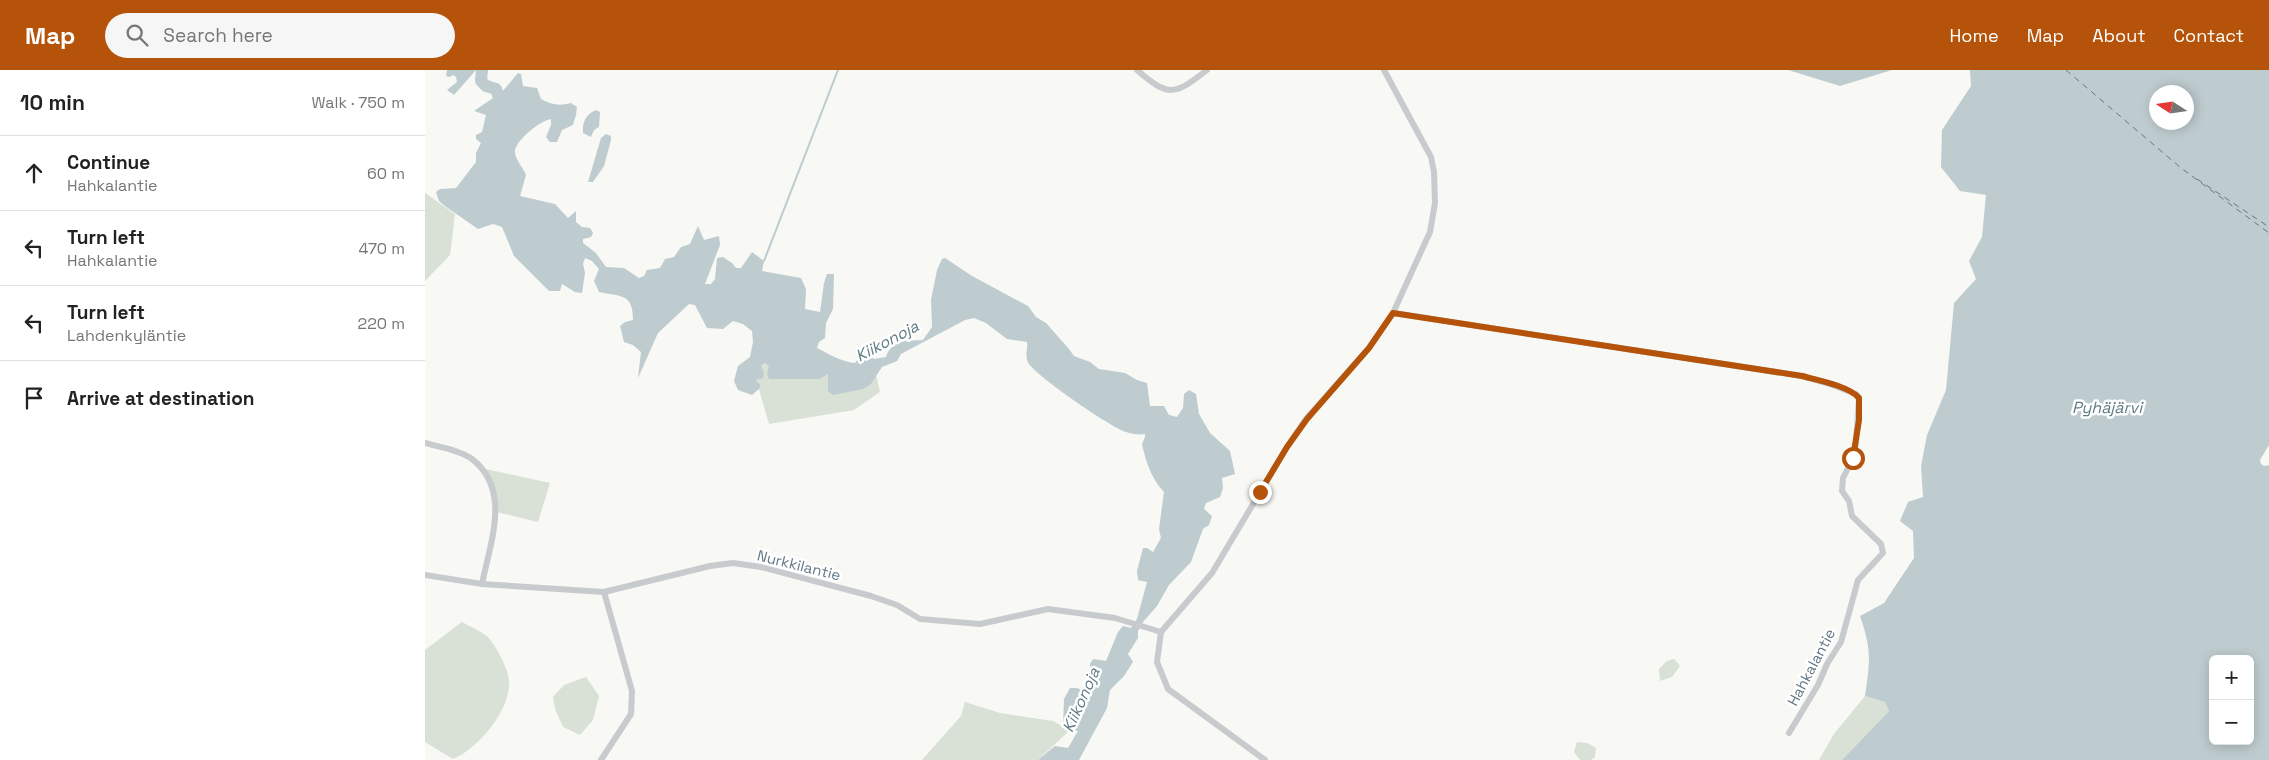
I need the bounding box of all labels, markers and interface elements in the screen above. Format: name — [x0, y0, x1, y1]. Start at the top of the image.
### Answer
search box — [105, 13, 455, 58]
text: Map — [25, 20, 75, 51]
icon: search — [123, 21, 151, 49]
text: Search here — [163, 23, 273, 48]
text: Home — [1950, 24, 1999, 47]
text: Map — [2027, 24, 2064, 47]
text: About — [2092, 24, 2146, 47]
text: Contact — [2174, 24, 2244, 47]
north arrow — [2149, 85, 2194, 130]
text: 10 min — [20, 89, 85, 116]
text: Walk · 750 m — [311, 92, 405, 113]
text: Continue — [67, 150, 150, 175]
icon: ahead — [20, 159, 48, 187]
text: 60 m — [367, 163, 405, 184]
text: Hahkalantie — [67, 175, 158, 196]
text: Turn left — [67, 225, 145, 250]
icon: left — [20, 234, 48, 262]
text: 470 m — [358, 238, 405, 259]
text: Hahkalantie — [67, 250, 158, 271]
text: Turn left — [67, 300, 145, 325]
icon: left — [20, 309, 48, 337]
text: 220 m — [358, 313, 405, 334]
water label: Kiikonoja — [852, 315, 923, 366]
text: Lahdenkyläntie — [67, 325, 186, 346]
icon: arrive — [20, 384, 48, 412]
text: Arrive at destination — [67, 386, 255, 411]
water label: Pyhäjärvi — [2072, 397, 2144, 418]
route start — [1842, 447, 1865, 470]
route end — [1249, 481, 1272, 504]
street label: Nurkkilantie — [755, 545, 843, 585]
street label: Hahkalantie — [1783, 625, 1839, 709]
map controls — [2209, 655, 2254, 745]
button: + — [2209, 655, 2254, 700]
water label: Kiikonoja — [1057, 664, 1105, 736]
button: − — [2209, 700, 2254, 745]

